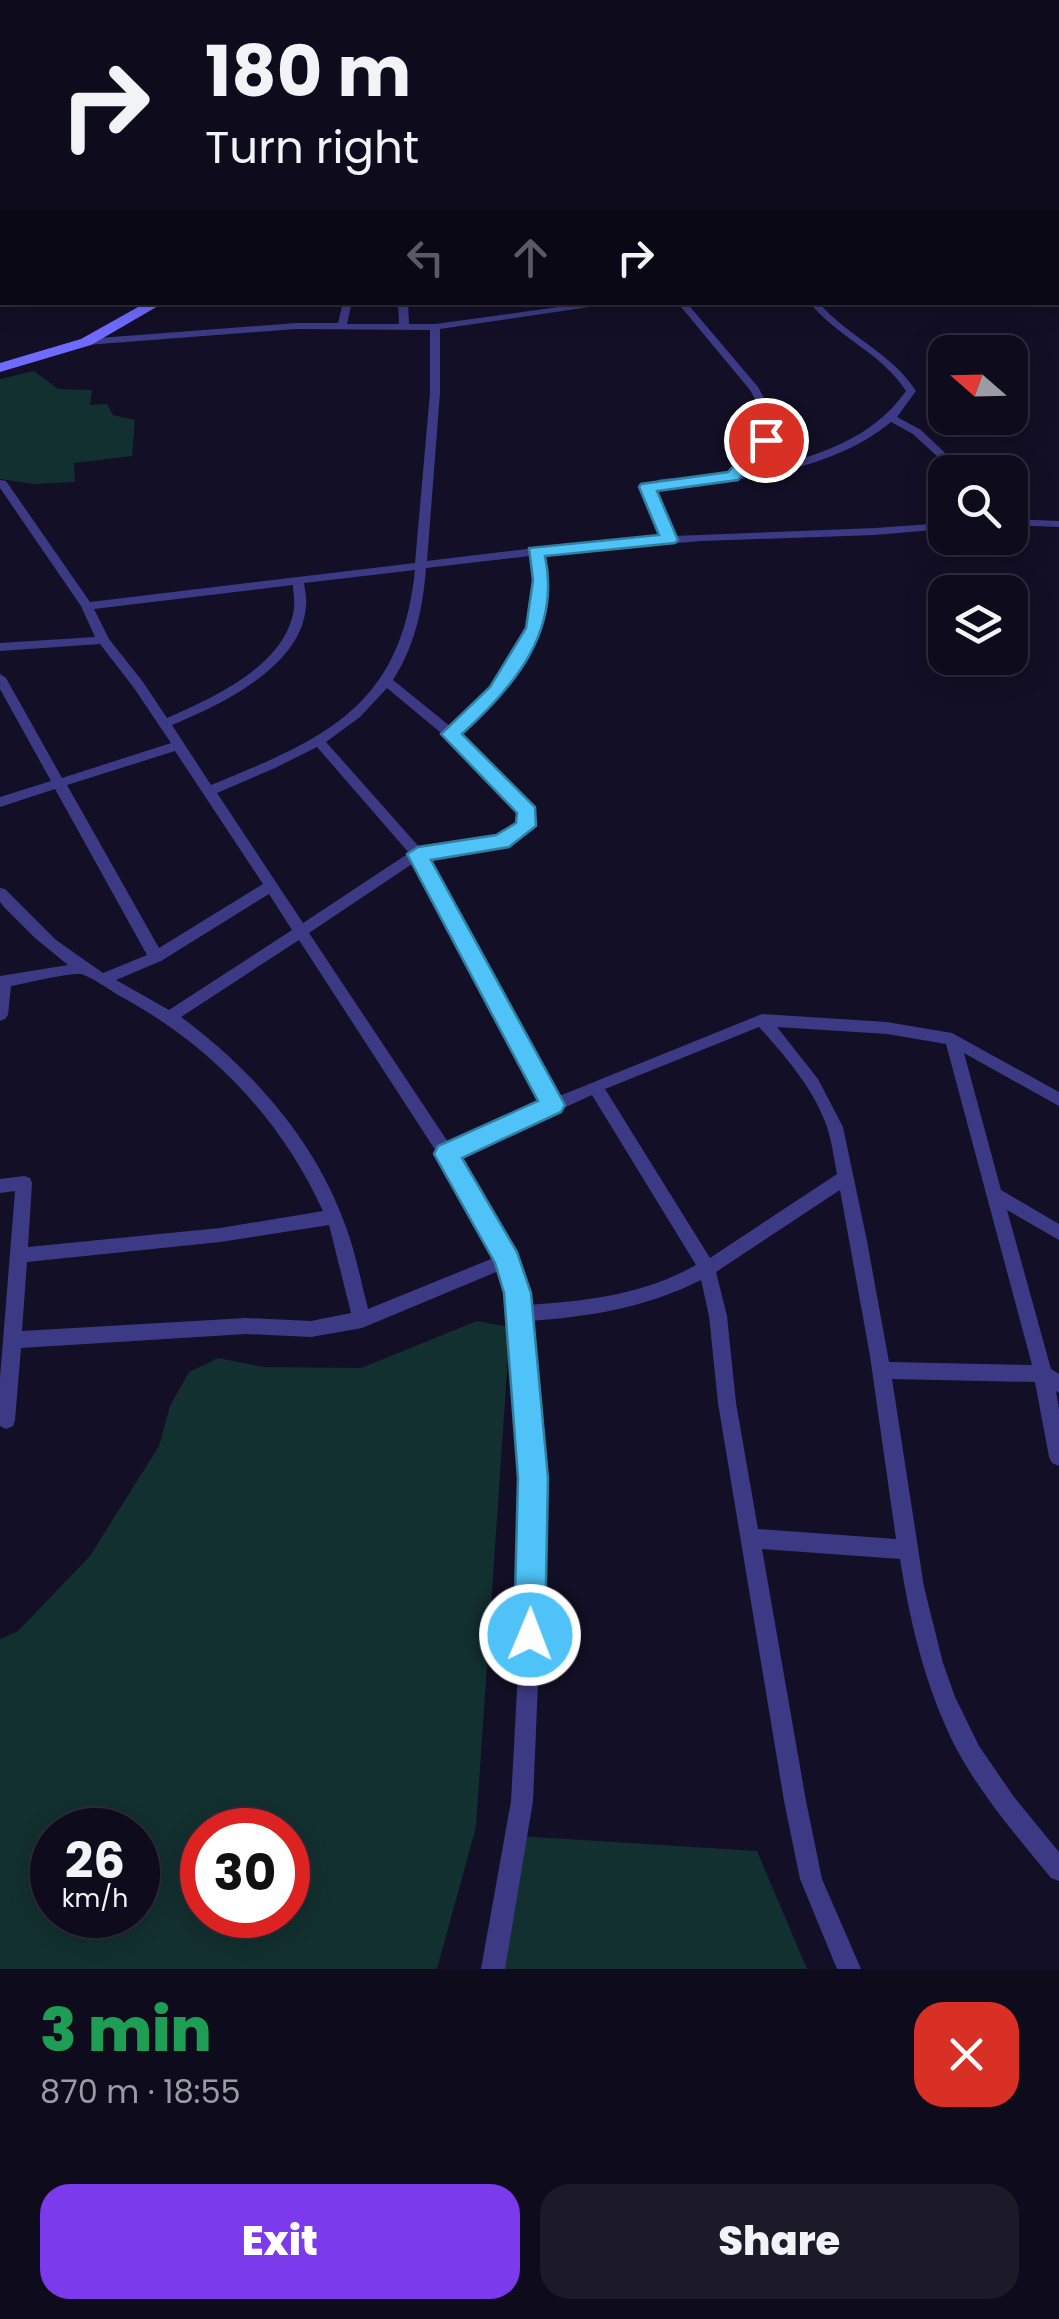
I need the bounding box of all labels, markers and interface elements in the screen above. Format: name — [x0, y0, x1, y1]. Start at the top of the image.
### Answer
text: 180 m — [205, 22, 411, 121]
icon: right — [40, 40, 170, 170]
text: Turn right — [205, 116, 419, 179]
icon: left — [398, 230, 453, 285]
icon: ahead — [503, 230, 558, 285]
icon: right — [608, 230, 663, 285]
north arrow — [928, 335, 1028, 435]
map controls — [928, 335, 1028, 675]
pin — [724, 398, 809, 483]
icon: arrive — [739, 413, 794, 468]
button: search — [928, 455, 1028, 555]
button: layers — [928, 575, 1028, 675]
position arrow — [478, 1583, 582, 1687]
speed limit sign: 30 — [180, 1808, 310, 1938]
text: 26 — [65, 1825, 125, 1896]
text: km/h — [62, 1881, 128, 1916]
text: 3 min — [40, 1988, 212, 2072]
button: close — [914, 2002, 1019, 2107]
text: 870 m · 18:55 — [40, 2069, 241, 2114]
button: Exit — [40, 2184, 520, 2299]
button: Share — [540, 2184, 1019, 2299]

